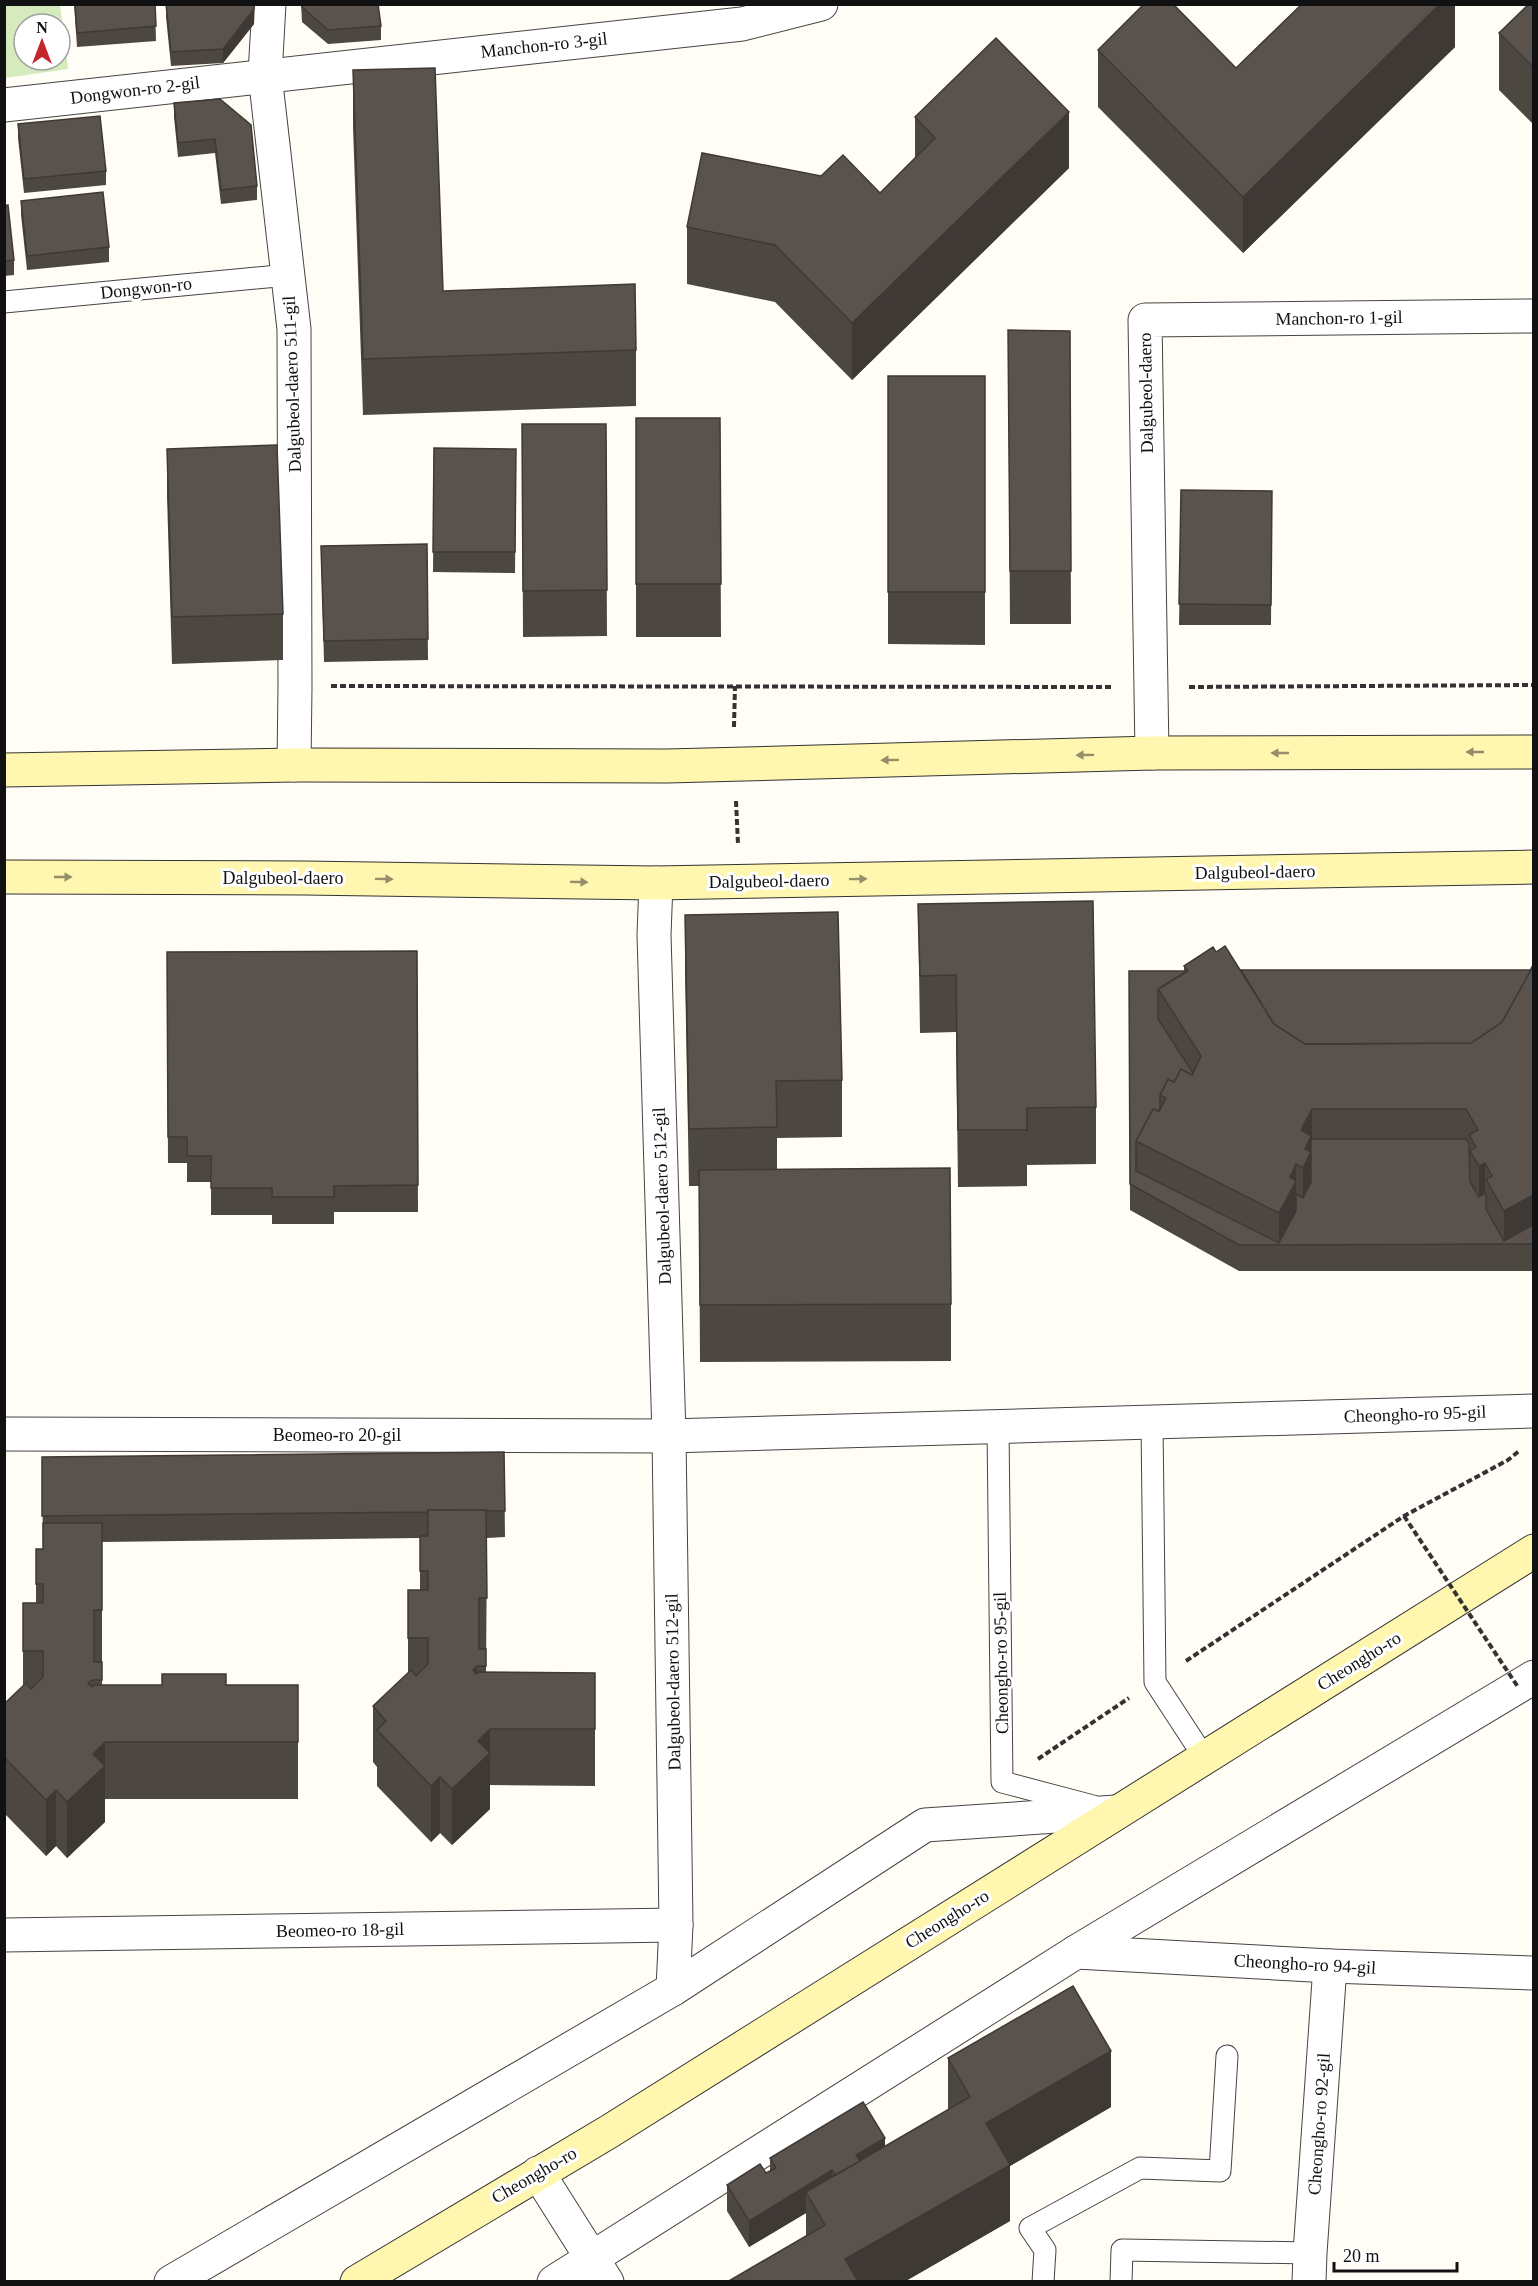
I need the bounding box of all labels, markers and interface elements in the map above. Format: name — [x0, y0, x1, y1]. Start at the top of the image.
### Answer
north arrow — [12, 12, 72, 72]
text: N — [36, 19, 48, 36]
street label: Manchon-ro 3-gil — [480, 28, 608, 62]
street label: Dongwon-ro 2-gil — [69, 72, 201, 108]
street label: Dongwon-ro — [99, 273, 193, 303]
street label: Dalgubeol-daero 511-gil — [279, 295, 305, 473]
street label: Manchon-ro 1-gil — [1275, 307, 1403, 329]
street label: Dalgubeol-daero — [1135, 332, 1157, 454]
one-way arrow — [1466, 747, 1485, 757]
one-way arrow — [1271, 748, 1290, 758]
one-way arrow — [1076, 750, 1095, 760]
one-way arrow — [881, 755, 900, 765]
street label: Dalgubeol-daero — [1194, 861, 1316, 883]
street label: Dalgubeol-daero — [223, 868, 343, 888]
street label: Dalgubeol-daero — [708, 870, 830, 892]
one-way arrow — [53, 872, 72, 882]
one-way arrow — [374, 874, 393, 884]
one-way arrow — [848, 874, 867, 884]
one-way arrow — [569, 877, 588, 887]
street label: Dalgubeol-daero 512-gil — [649, 1107, 675, 1285]
street label: Cheongho-ro 95-gil — [1343, 1402, 1487, 1426]
street label: Beomeo-ro 20-gil — [273, 1425, 401, 1445]
street label: Cheongho-ro 95-gil — [990, 1592, 1012, 1734]
street label: Dalgubeol-daero 512-gil — [661, 1593, 685, 1771]
street label: Cheongho-ro — [1313, 1627, 1405, 1695]
street label: Cheongho-ro — [901, 1885, 993, 1953]
street label: Beomeo-ro 18-gil — [276, 1919, 404, 1941]
street label: Cheongho-ro 94-gil — [1233, 1950, 1377, 1978]
street label: Cheongho-ro 92-gil — [1304, 2052, 1334, 2196]
street label: Cheongho-ro — [488, 2143, 580, 2207]
scale bar — [1334, 2235, 1457, 2273]
text: 20 m — [1343, 2246, 1380, 2266]

